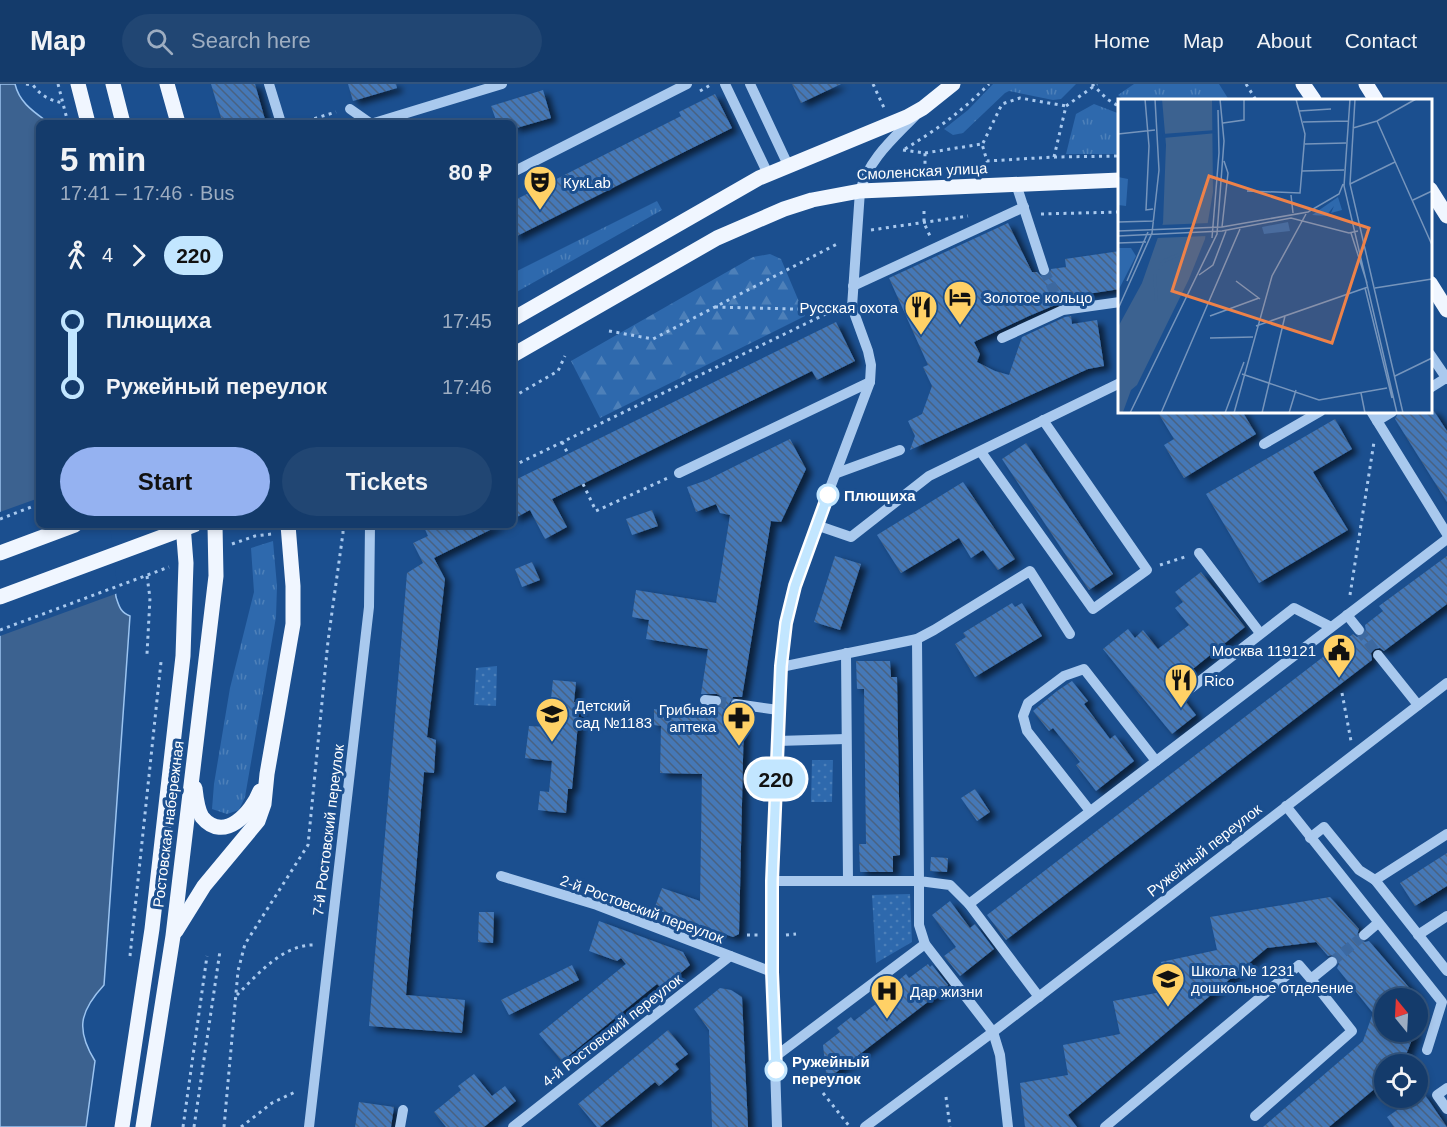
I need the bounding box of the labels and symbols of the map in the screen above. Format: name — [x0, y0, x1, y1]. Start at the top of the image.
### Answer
inset map — [1118, 99, 1432, 412]
street label: Смоленская улица — [856, 159, 988, 183]
theatre icon: КукLab — [522, 164, 558, 211]
place label: КукLab — [563, 174, 611, 191]
hotel icon: Золотое кольцо — [942, 279, 978, 326]
restaurant icon: Русская охота — [903, 289, 939, 336]
place label: Золотое кольцо — [983, 289, 1093, 306]
place label: Русская охота — [800, 299, 899, 316]
marker: Плющиха — [817, 484, 839, 506]
place label: Плющиха — [844, 487, 916, 504]
public building icon: Москва 119121 — [1321, 632, 1357, 679]
place label: Москва 119121 — [1212, 642, 1316, 659]
restaurant icon: Rico — [1163, 662, 1199, 709]
place label: Rico — [1204, 672, 1234, 689]
school or university icon: Детский сад №1183 — [534, 696, 570, 743]
place label: Детский сад №1183 — [575, 697, 652, 731]
pharmacy icon: Грибная аптека — [721, 700, 757, 747]
place label: Грибная аптека — [659, 701, 717, 735]
street label: Ростовская набережная — [149, 740, 187, 908]
street label: 7-й Ростовский переулок — [309, 743, 347, 917]
line badge: 220 — [742, 760, 810, 798]
street label: Ружейный переулок — [1144, 800, 1265, 900]
street label: 2-й Ростовский переулок — [558, 871, 727, 947]
school or university icon: Школа № 1231 дошкольное отделение — [1150, 961, 1186, 1008]
place label: Школа № 1231 дошкольное отделение — [1191, 962, 1354, 996]
street label: 4-й Ростовский переулок — [539, 970, 686, 1090]
hospital icon: Дар жизни — [869, 973, 905, 1020]
place label: Дар жизни — [910, 983, 983, 1000]
north arrow — [1374, 988, 1428, 1042]
place label: Ружейный переулок — [792, 1053, 870, 1087]
marker: Ружейный переулок — [765, 1059, 787, 1081]

